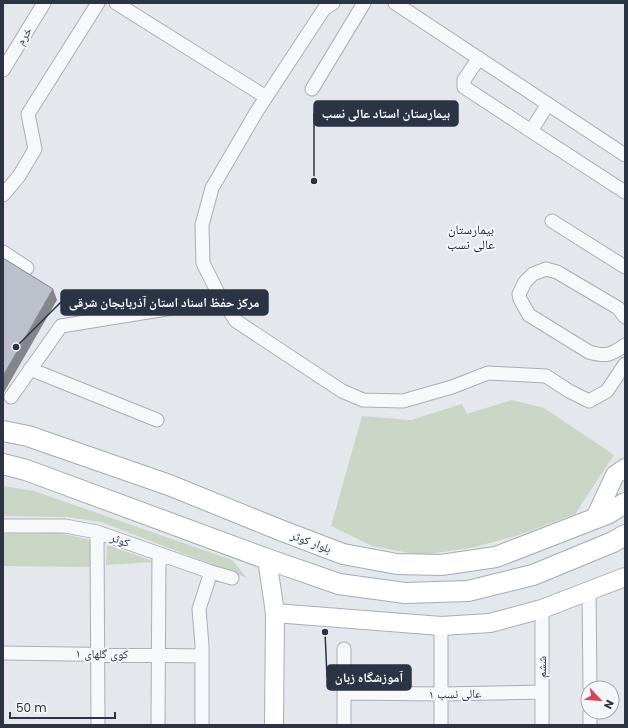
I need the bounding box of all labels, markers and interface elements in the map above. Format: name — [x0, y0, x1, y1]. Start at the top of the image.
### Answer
street label: خرم — [12, 23, 36, 48]
callout: بیمارستان استاد عالی نسب — [314, 101, 458, 126]
text: بیمارستان استاد عالی نسب — [322, 104, 451, 123]
district label: بیمارستان عالی نسب — [447, 220, 495, 254]
callout: مرکز حفظ اسناد استان آذربایجان شرقی — [61, 290, 268, 315]
text: مرکز حفظ اسناد استان آذربایجان شرقی — [69, 293, 259, 312]
street label: بلوار کوثر — [288, 526, 334, 557]
street label: کوثر — [107, 528, 132, 551]
street label: کوی گلهای ۱ — [75, 645, 129, 662]
street label: ششم — [533, 656, 550, 678]
callout: آموزشگاه زبان — [327, 665, 411, 690]
text: آموزشگاه زبان — [335, 668, 404, 687]
north arrow — [580, 680, 620, 720]
street label: عالی نسب ۱ — [428, 685, 482, 702]
scale bar — [10, 694, 115, 720]
text: N — [600, 697, 618, 712]
text: 50 m — [16, 699, 47, 716]

